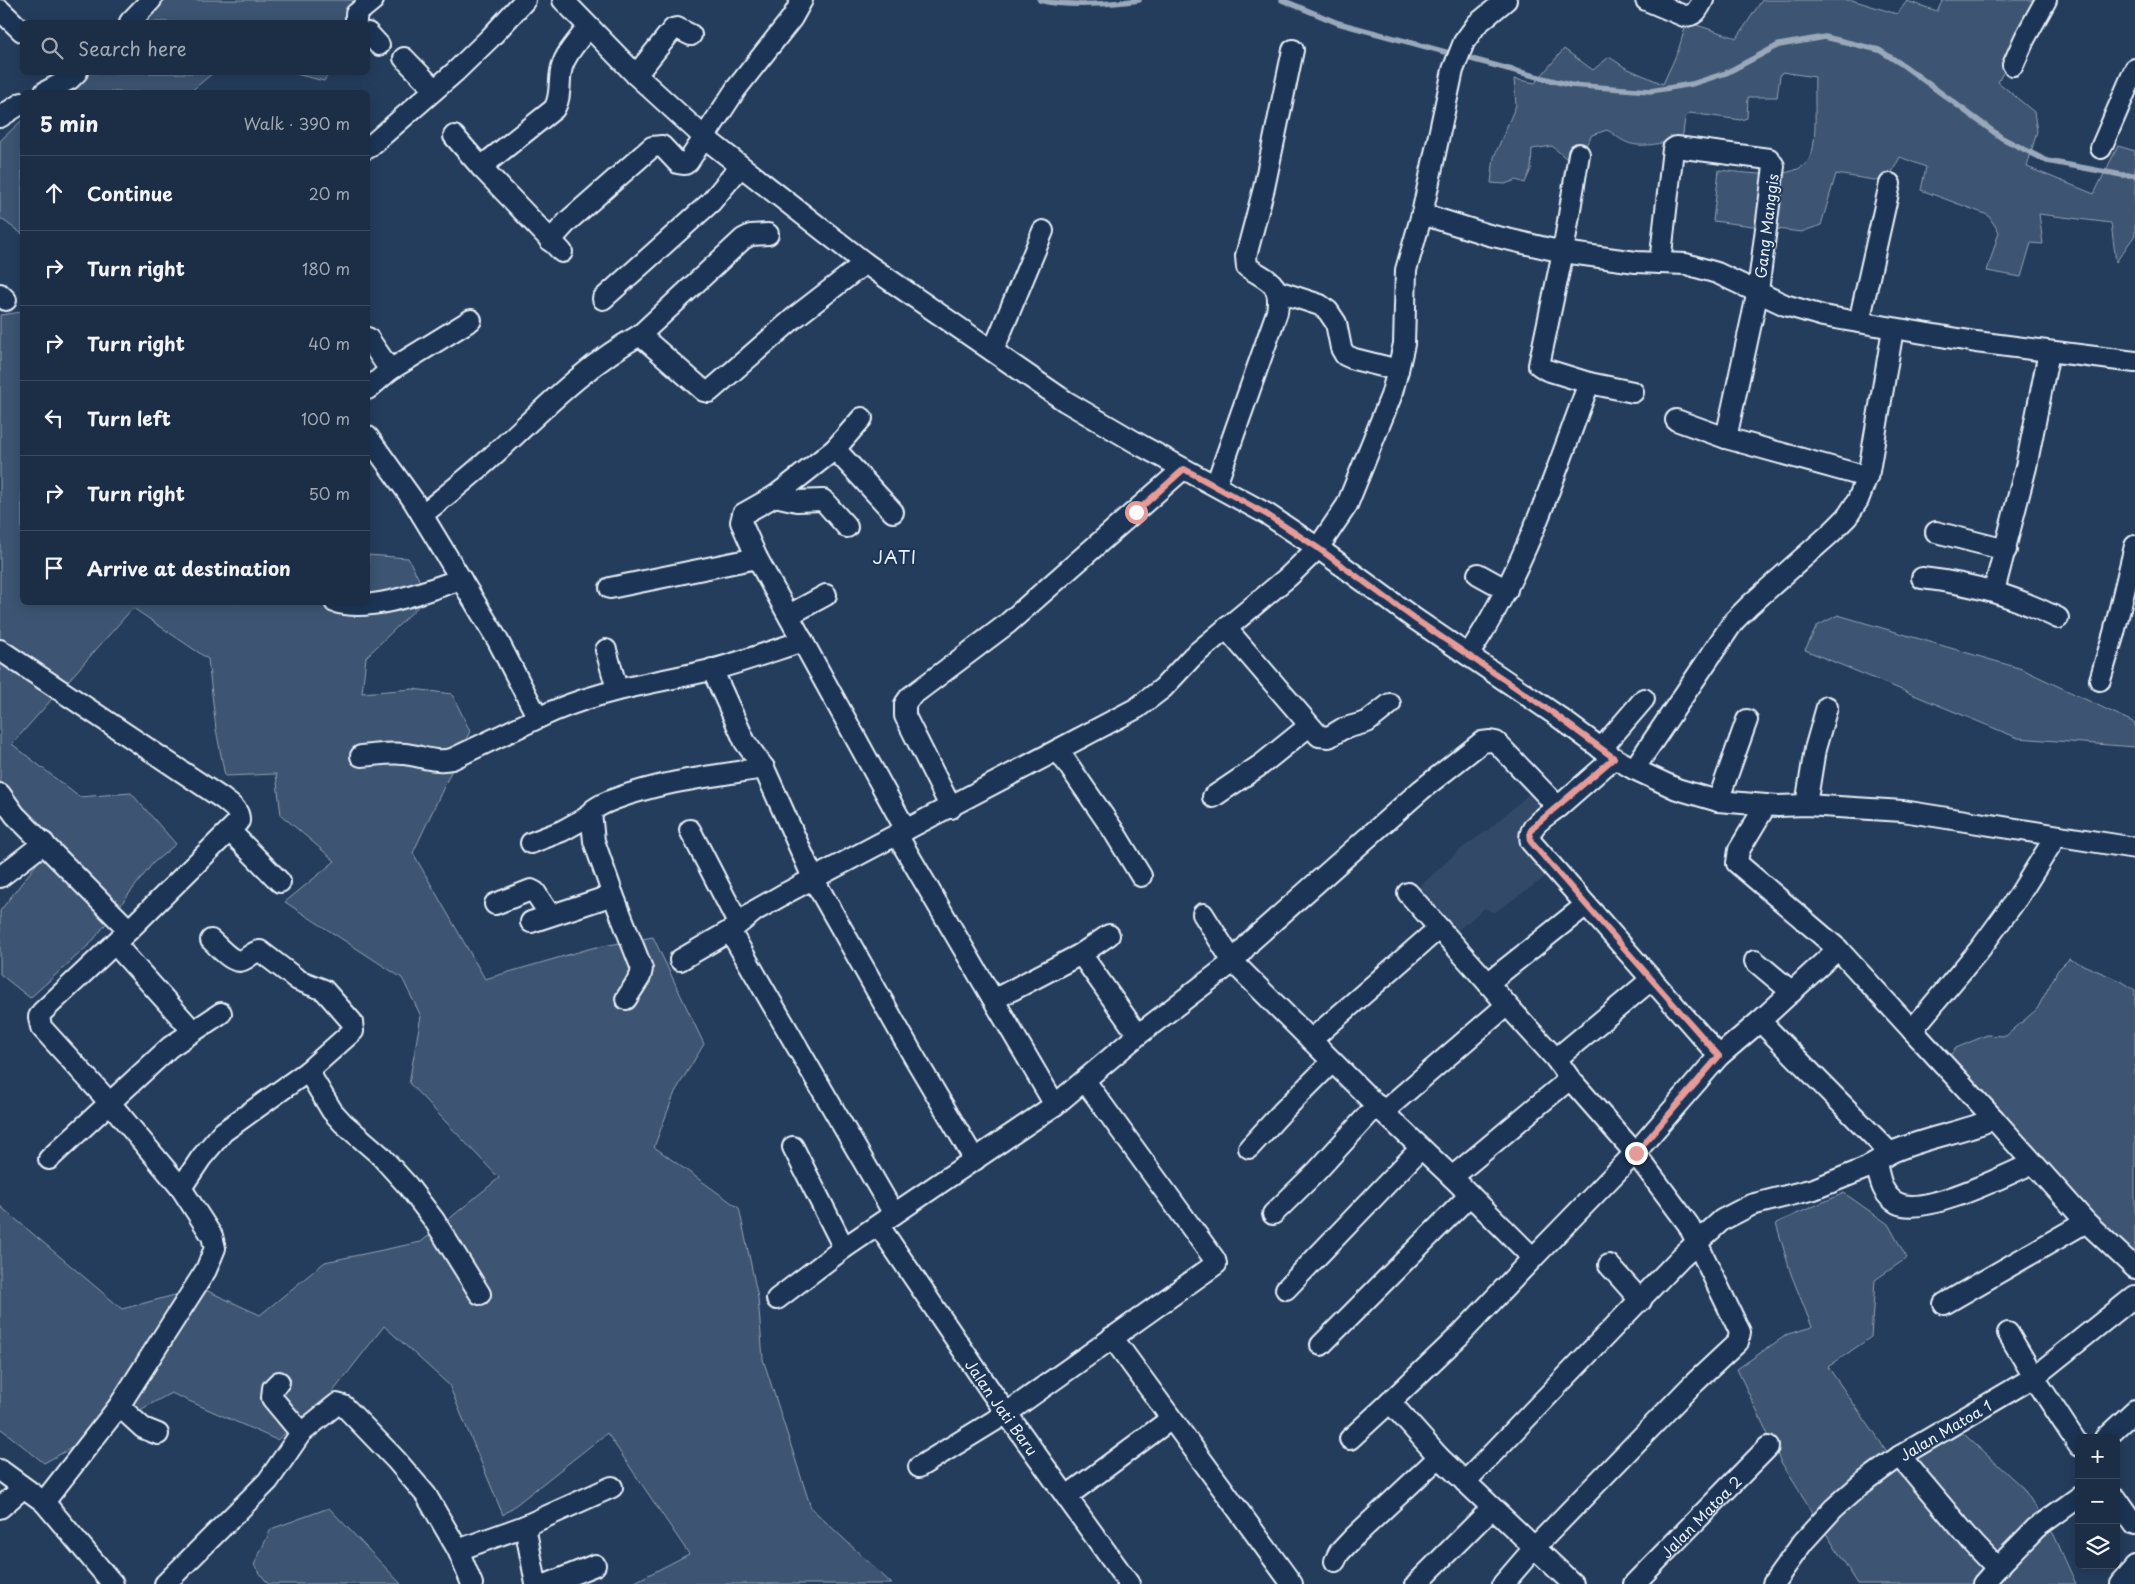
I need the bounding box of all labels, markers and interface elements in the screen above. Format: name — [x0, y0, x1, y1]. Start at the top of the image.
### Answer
search box — [20, 20, 370, 75]
icon: search — [38, 34, 66, 62]
text: Search here — [78, 34, 187, 62]
text: 5 min — [40, 107, 98, 139]
text: Walk · 390 m — [244, 111, 350, 135]
street label: Gang Manggis — [1748, 172, 1784, 280]
icon: ahead — [40, 179, 68, 207]
text: Continue — [87, 179, 173, 207]
text: 20 m — [309, 181, 350, 205]
icon: right — [40, 254, 68, 282]
text: Turn right — [87, 254, 185, 282]
text: 180 m — [302, 256, 350, 280]
icon: right — [40, 329, 68, 357]
text: Turn right — [87, 329, 185, 357]
text: 40 m — [308, 331, 350, 355]
icon: left — [40, 404, 68, 432]
text: Turn left — [87, 404, 171, 432]
text: 100 m — [301, 406, 350, 430]
icon: right — [40, 479, 68, 507]
text: Turn right — [87, 479, 185, 507]
text: 50 m — [309, 481, 350, 505]
route start — [1125, 501, 1148, 524]
district label: JATI — [873, 543, 917, 570]
icon: arrive — [40, 554, 68, 582]
text: Arrive at destination — [87, 554, 291, 582]
route end — [1625, 1142, 1648, 1165]
street label: Jalan Jati Baru — [961, 1354, 1044, 1460]
street label: Jalan Matoa 1 — [1895, 1393, 1996, 1466]
map controls — [2075, 1434, 2120, 1569]
button: + — [2075, 1434, 2120, 1479]
street label: Jalan Matoa 2 — [1655, 1470, 1746, 1563]
button: − — [2075, 1479, 2120, 1524]
button: layers — [2075, 1524, 2120, 1569]

